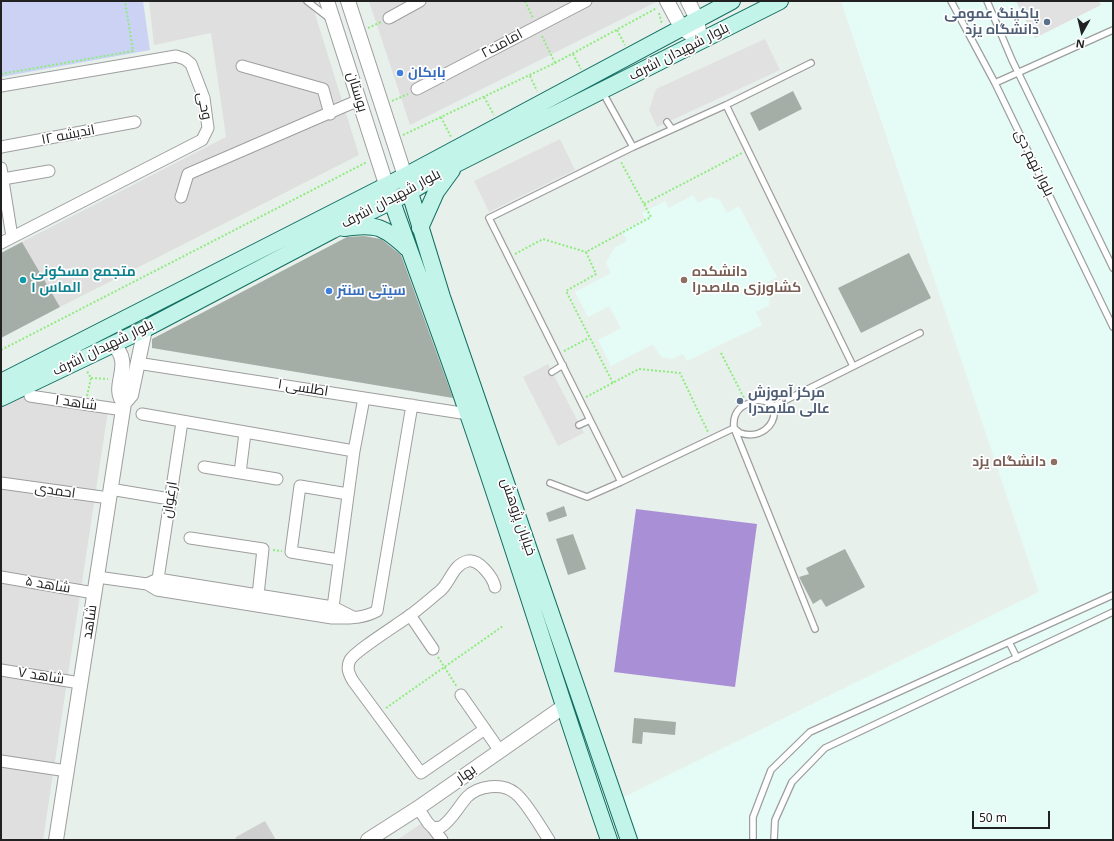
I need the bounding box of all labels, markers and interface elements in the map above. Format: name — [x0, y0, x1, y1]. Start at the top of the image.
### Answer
place label: پاکینگ عمومی دانشگاه یزد — [944, 6, 1039, 38]
north arrow — [1062, 12, 1102, 52]
marker: پاکینگ عمومی دانشگاه یزد — [1042, 17, 1052, 27]
street label: بلوار شهیدان اشرف — [626, 20, 732, 84]
street label: امامت۲ — [478, 26, 526, 62]
text: N — [1075, 36, 1086, 52]
place label: بابکان — [408, 65, 446, 81]
marker: بابکان — [395, 68, 405, 78]
street label: بوستان — [343, 70, 371, 114]
street label: وحی — [193, 91, 215, 121]
street label: اندیشه ۱۲ — [40, 122, 96, 148]
street label: بلوار نهم دی — [1011, 127, 1057, 199]
street label: بلوار شهیدان اشرف — [338, 166, 444, 232]
place label: متجمع مسکونی الماس ۱ — [31, 264, 136, 296]
place label: دانشکده کشاورزی ملاصدرا — [692, 264, 801, 296]
marker: متجمع مسکونی الماس ۱ — [18, 275, 28, 285]
marker: دانشکده کشاورزی ملاصدرا — [679, 275, 689, 285]
place label: سیتی سنتر — [337, 283, 406, 299]
marker: سیتی سنتر — [324, 286, 334, 296]
street label: بلوار شهیدان اشرف — [50, 316, 156, 380]
street label: اطلسی ۱ — [277, 376, 329, 400]
place label: مرکز آموزش عالی ملّاصدرا — [748, 385, 830, 418]
street label: شاهد ۱ — [54, 392, 98, 414]
marker: مرکز آموزش عالی ملّاصدرا — [735, 396, 745, 406]
place label: دانشگاه یزد — [972, 454, 1046, 470]
marker: دانشگاه یزد — [1049, 457, 1059, 467]
street label: خیابان پژوهش — [497, 476, 539, 558]
street label: احمدی — [34, 480, 76, 502]
street label: ارغوان — [159, 480, 181, 520]
street label: شاهد ۵ — [24, 573, 72, 597]
street label: شاهد — [79, 604, 101, 640]
street label: شاهد ۷ — [17, 664, 65, 688]
street label: بهار — [453, 761, 479, 787]
scale bar — [974, 803, 1052, 829]
text: 50 m — [979, 809, 1007, 826]

